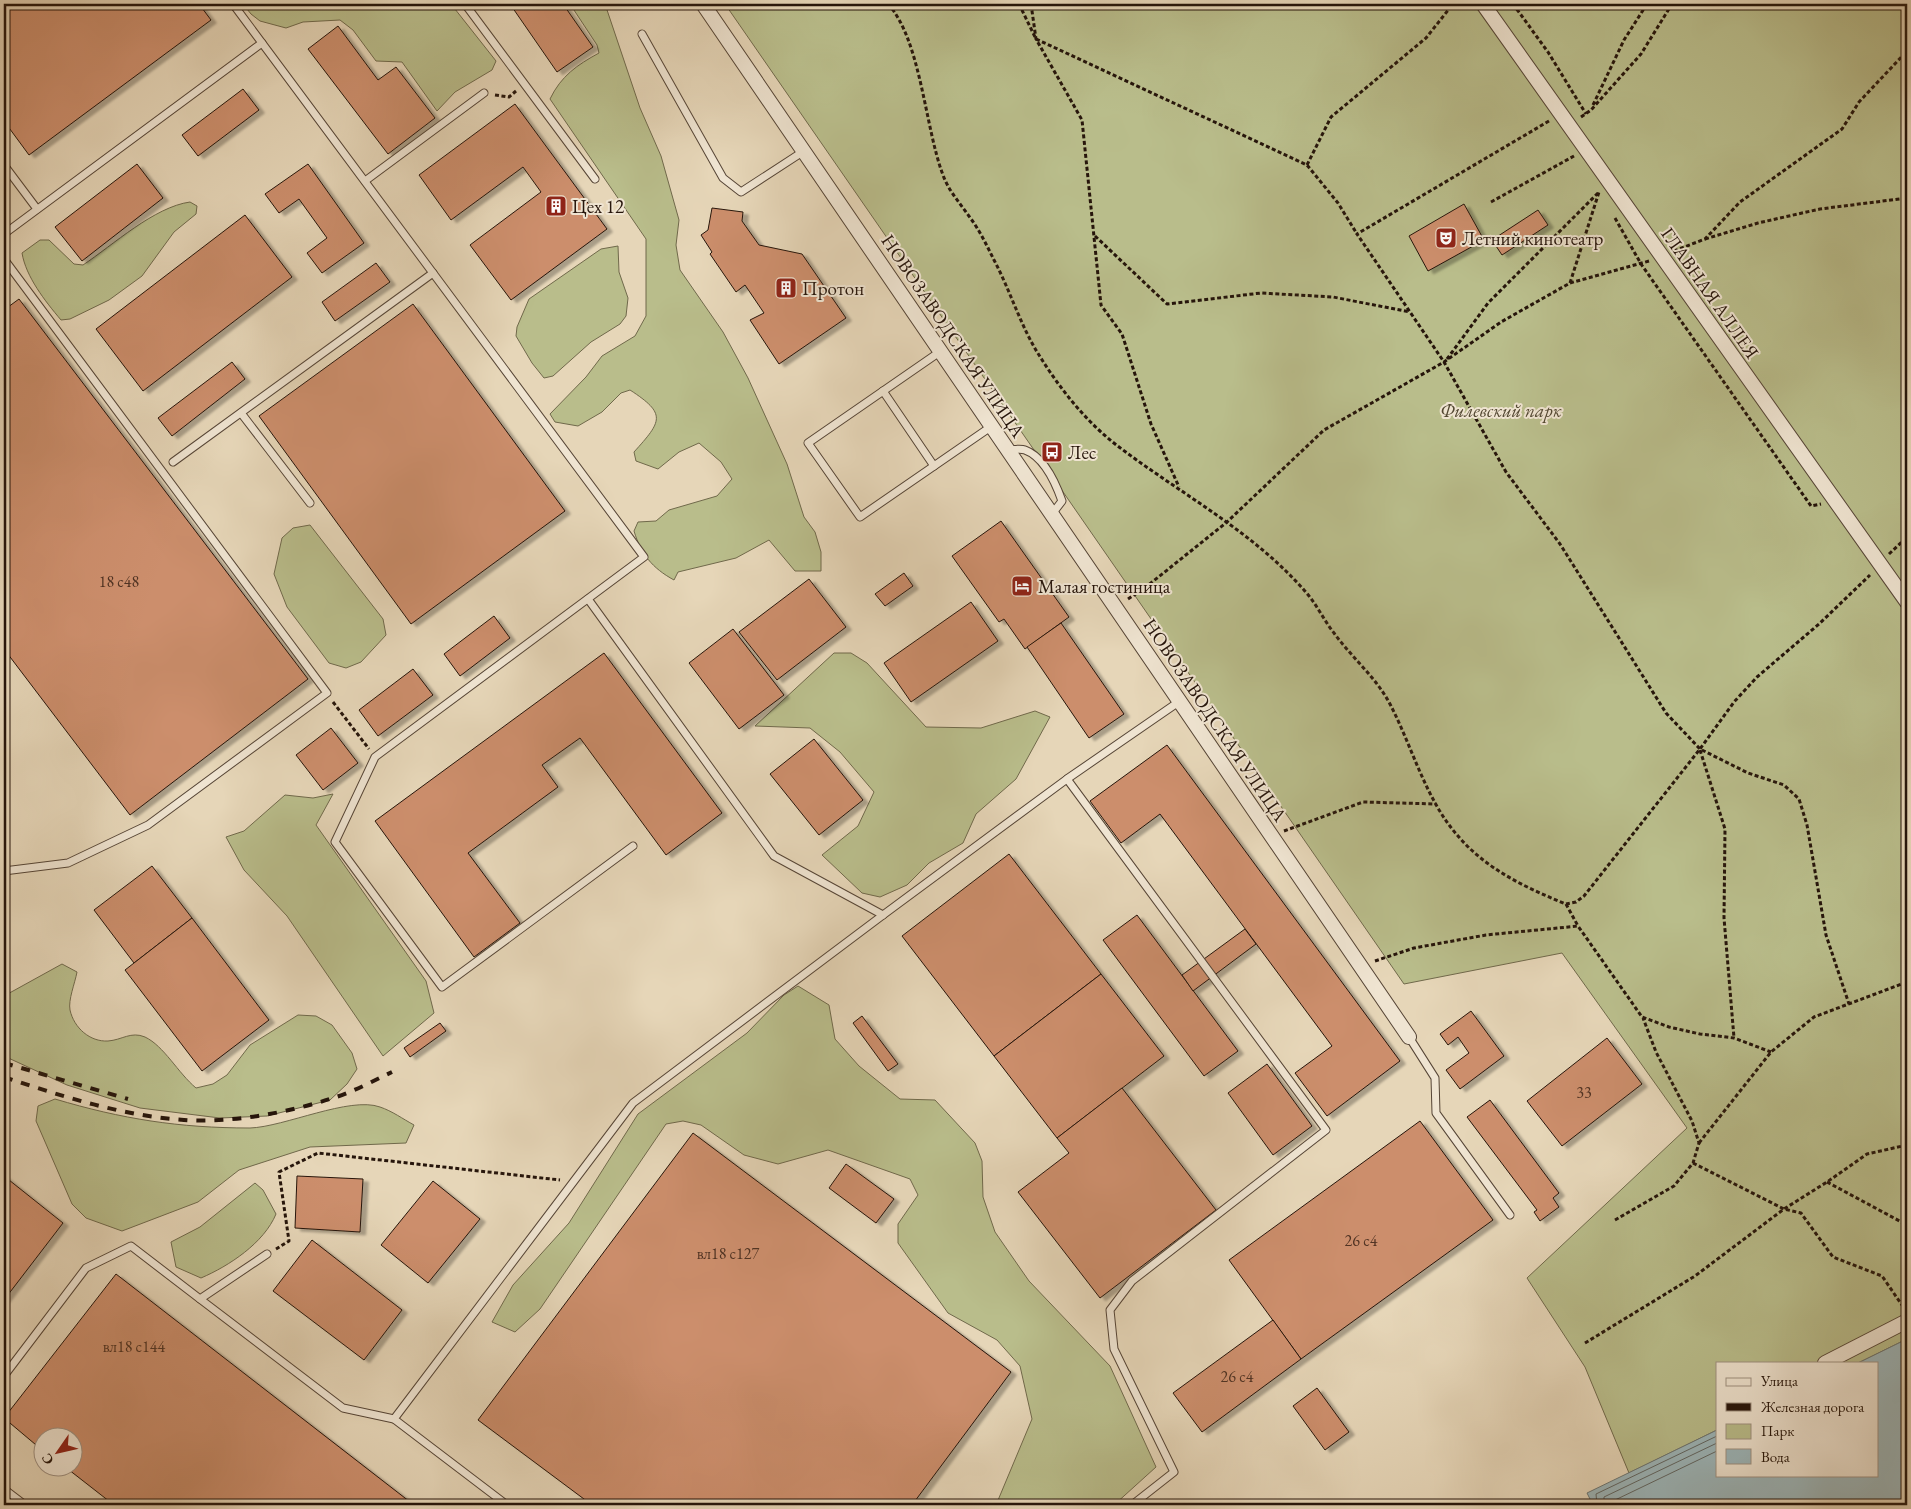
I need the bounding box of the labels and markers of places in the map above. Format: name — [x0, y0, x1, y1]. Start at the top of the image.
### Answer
building icon: Цех 12 — [544, 194, 568, 218]
place label: Цех 12 — [572, 194, 624, 219]
theatre icon: Летний кинотеатр — [1434, 226, 1458, 250]
place label: Летний кинотеатр — [1462, 226, 1603, 251]
building icon: Протон — [774, 276, 798, 300]
place label: Протон — [802, 276, 864, 301]
bus stop icon: Лес — [1040, 440, 1064, 464]
place label: Лес — [1068, 440, 1097, 465]
hotel icon: Малая гостиница — [1010, 574, 1034, 598]
place label: Малая гостиница — [1038, 574, 1171, 599]

